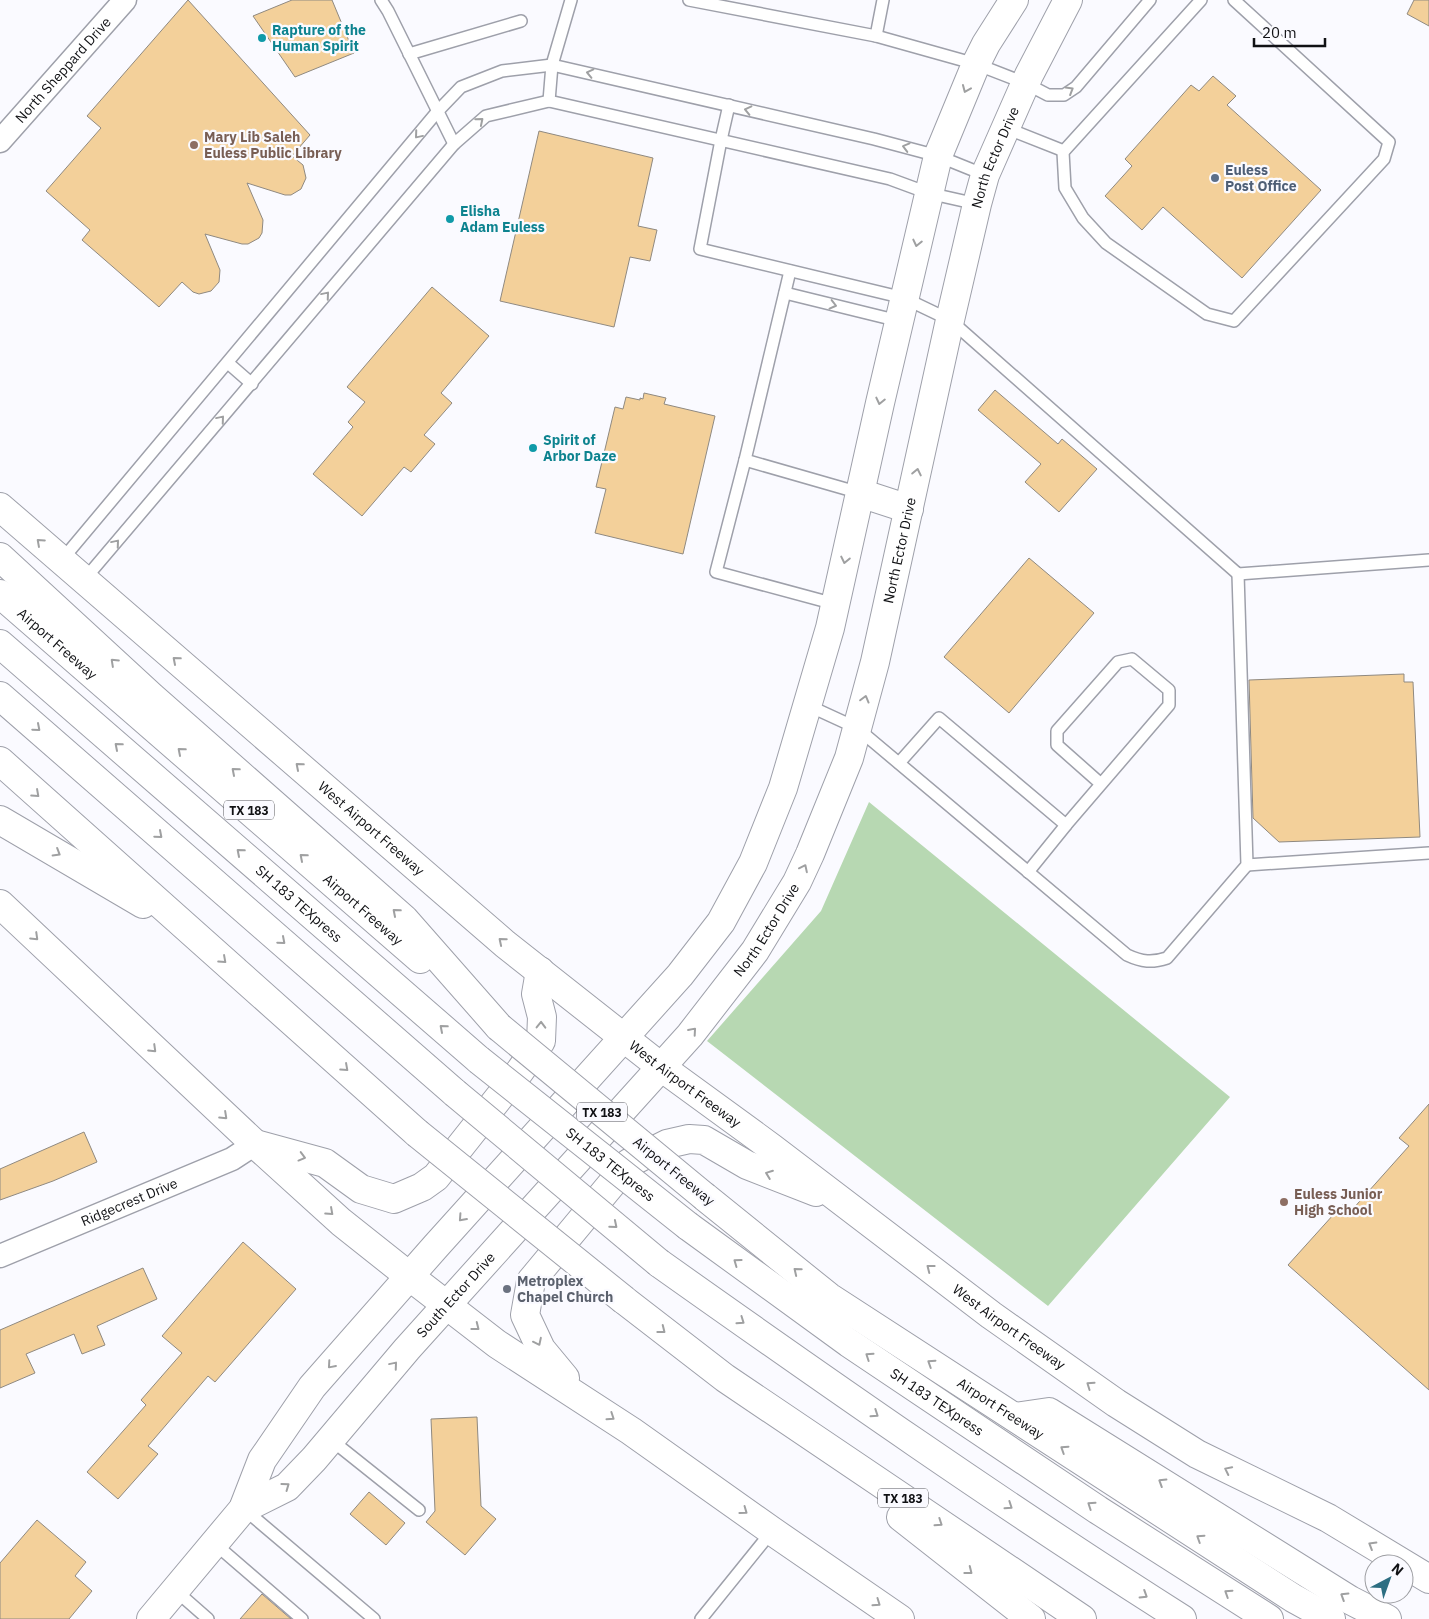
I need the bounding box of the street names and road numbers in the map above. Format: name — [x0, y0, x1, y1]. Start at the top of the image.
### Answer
street label: North Sheppard Drive — [11, 13, 115, 127]
street label: North Ector Drive — [967, 103, 1023, 210]
street label: North Ector Drive — [879, 496, 920, 605]
street label: Airport Freeway — [14, 604, 101, 683]
street label: West Airport Freeway — [314, 777, 428, 879]
road number: TX 183 — [224, 800, 274, 820]
street label: SH 183 TEXpress — [252, 861, 346, 946]
street label: Airport Freeway — [319, 870, 407, 949]
street label: North Ector Drive — [730, 880, 803, 980]
street label: West Airport Freeway — [626, 1036, 745, 1131]
road number: TX 183 — [577, 1102, 627, 1122]
street label: SH 183 TEXpress — [562, 1124, 659, 1206]
street label: Airport Freeway — [630, 1133, 718, 1209]
street label: Ridgecrest Drive — [78, 1174, 180, 1230]
street label: South Ector Drive — [413, 1248, 499, 1341]
street label: West Airport Freeway — [949, 1280, 1069, 1374]
street label: SH 183 TEXpress — [887, 1364, 987, 1440]
street label: Airport Freeway — [954, 1374, 1048, 1443]
road number: TX 183 — [878, 1489, 928, 1508]

